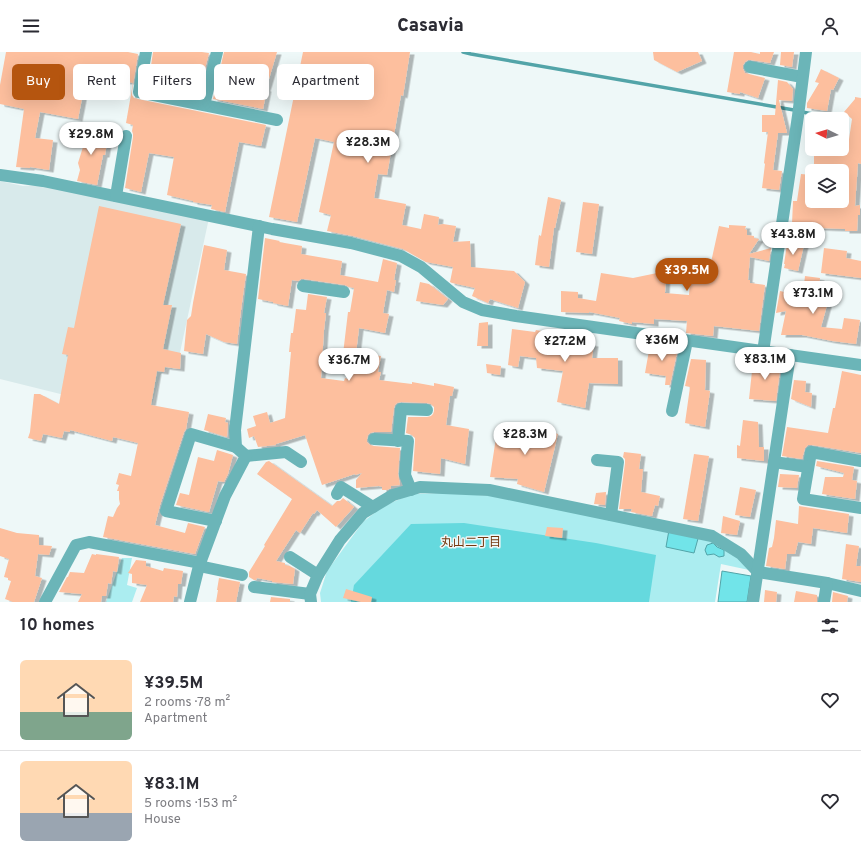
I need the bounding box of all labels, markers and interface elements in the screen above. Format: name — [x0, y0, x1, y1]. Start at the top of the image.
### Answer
icon: menu — [20, 15, 42, 37]
text: Casavia — [397, 15, 464, 38]
icon: person — [819, 15, 841, 37]
chip: Buy — [12, 64, 65, 100]
chip: Rent — [73, 64, 130, 100]
chip: Filters — [138, 64, 206, 100]
chip: New — [214, 64, 269, 100]
chip: Apartment — [277, 64, 374, 100]
north arrow — [805, 112, 849, 156]
map controls — [805, 112, 849, 208]
pin: ¥29.8M — [58, 122, 124, 156]
text: ¥29.8M — [68, 127, 114, 143]
pin: ¥28.3M — [335, 130, 401, 164]
text: ¥28.3M — [345, 135, 391, 151]
button: layers — [805, 164, 849, 208]
pin: ¥43.8M — [760, 222, 826, 256]
text: ¥43.8M — [770, 227, 816, 243]
pin: ¥39.5M — [654, 258, 720, 292]
text: ¥39.5M — [664, 263, 710, 279]
pin: ¥73.1M — [780, 281, 846, 315]
text: ¥73.1M — [792, 286, 834, 302]
pin: ¥36M — [638, 328, 686, 362]
pin: ¥27.2M — [532, 329, 598, 363]
text: ¥36M — [645, 333, 679, 349]
text: ¥27.2M — [544, 334, 586, 350]
pin: ¥83.1M — [732, 347, 798, 381]
pin: ¥36.7M — [316, 348, 382, 382]
text: ¥83.1M — [744, 352, 786, 368]
text: ¥36.7M — [327, 353, 371, 369]
pin: ¥28.3M — [492, 422, 558, 456]
text: ¥28.3M — [502, 427, 548, 443]
district label: 丸山二丁目 — [441, 535, 501, 551]
text: 10 homes — [20, 615, 95, 637]
icon: filters — [819, 615, 841, 637]
text: ¥39.5M — [144, 673, 203, 695]
icon: home — [52, 676, 100, 724]
icon: heart — [819, 689, 841, 711]
text: 2 rooms · 78 m² — [144, 695, 230, 711]
text: Apartment — [144, 711, 207, 727]
text: ¥83.1M — [144, 774, 199, 796]
icon: home — [52, 777, 100, 825]
icon: heart — [819, 790, 841, 812]
text: 5 rooms · 153 m² — [144, 796, 237, 812]
text: House — [144, 812, 181, 828]

